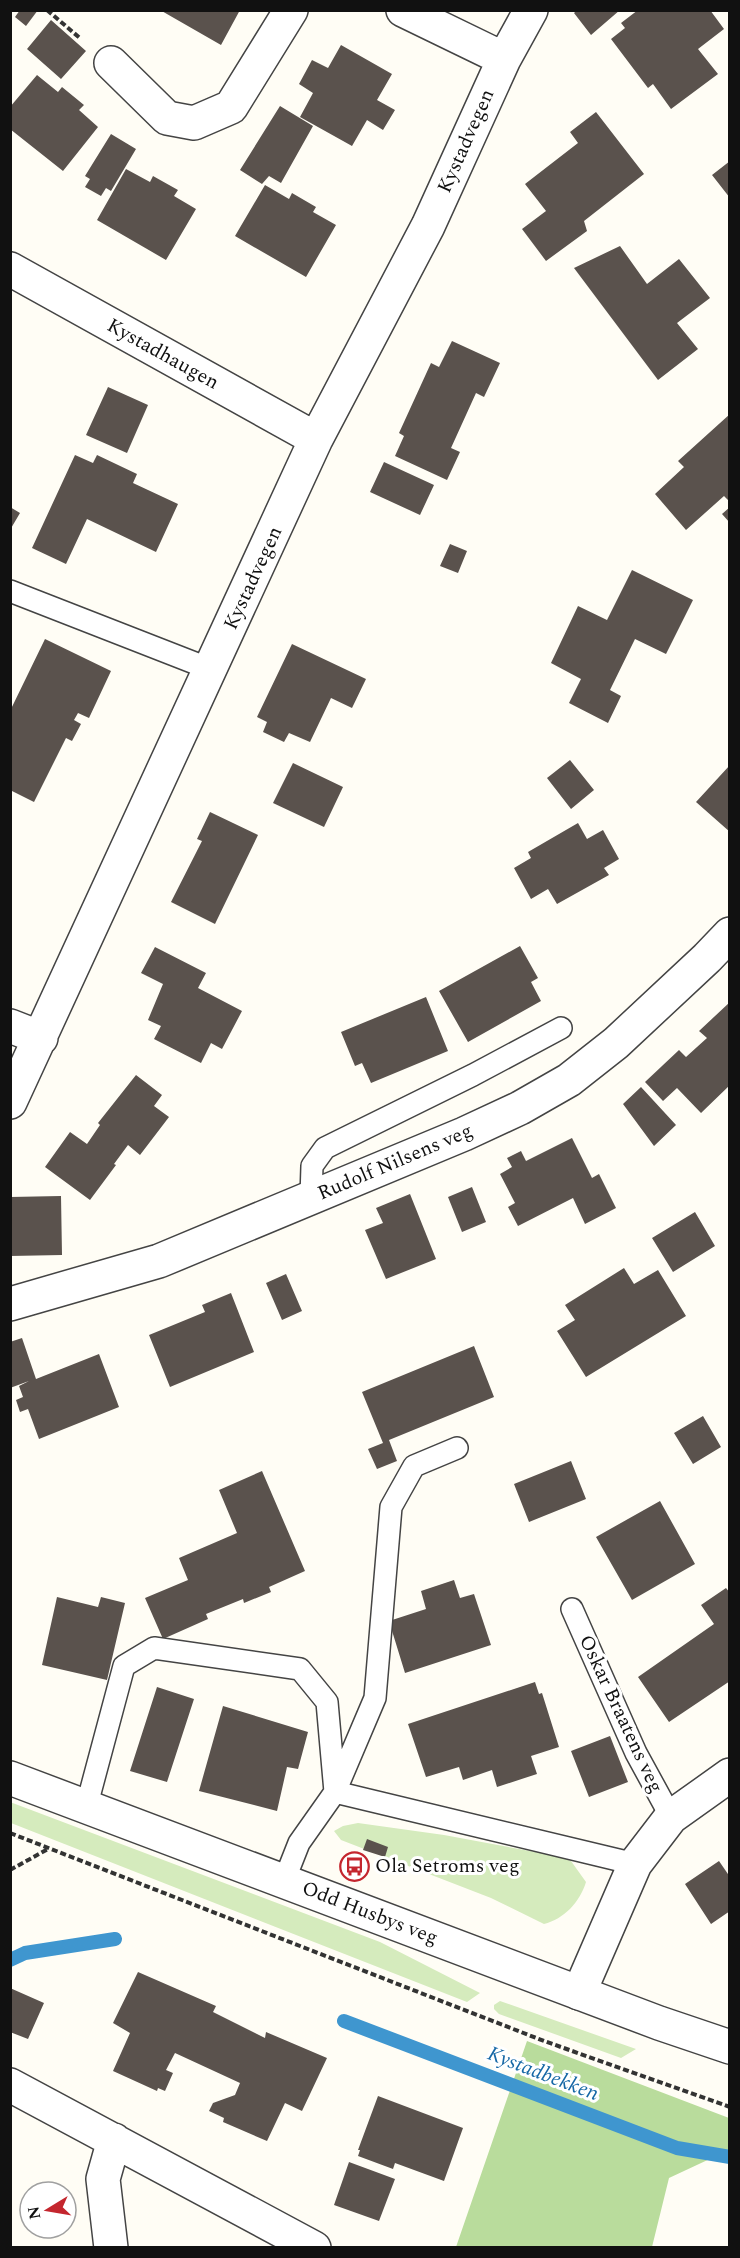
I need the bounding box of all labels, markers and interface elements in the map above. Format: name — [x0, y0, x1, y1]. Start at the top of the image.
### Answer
street label: Kystadvegen — [430, 84, 502, 198]
street label: Kystadhaugen — [101, 311, 225, 397]
street label: Kystadvegen — [216, 521, 290, 635]
street label: Rudolf Nilsens veg — [313, 1116, 477, 1208]
street label: Oskar Braatens veg — [571, 1630, 671, 1798]
bus stop icon: Ola Setroms veg — [338, 1850, 370, 1882]
place label: Ola Setroms veg — [375, 1851, 520, 1881]
street label: Odd Husbys veg — [297, 1873, 443, 1953]
water label: Kystadbekken — [483, 2038, 603, 2110]
north arrow — [18, 2180, 78, 2240]
text: N — [21, 2204, 47, 2221]

